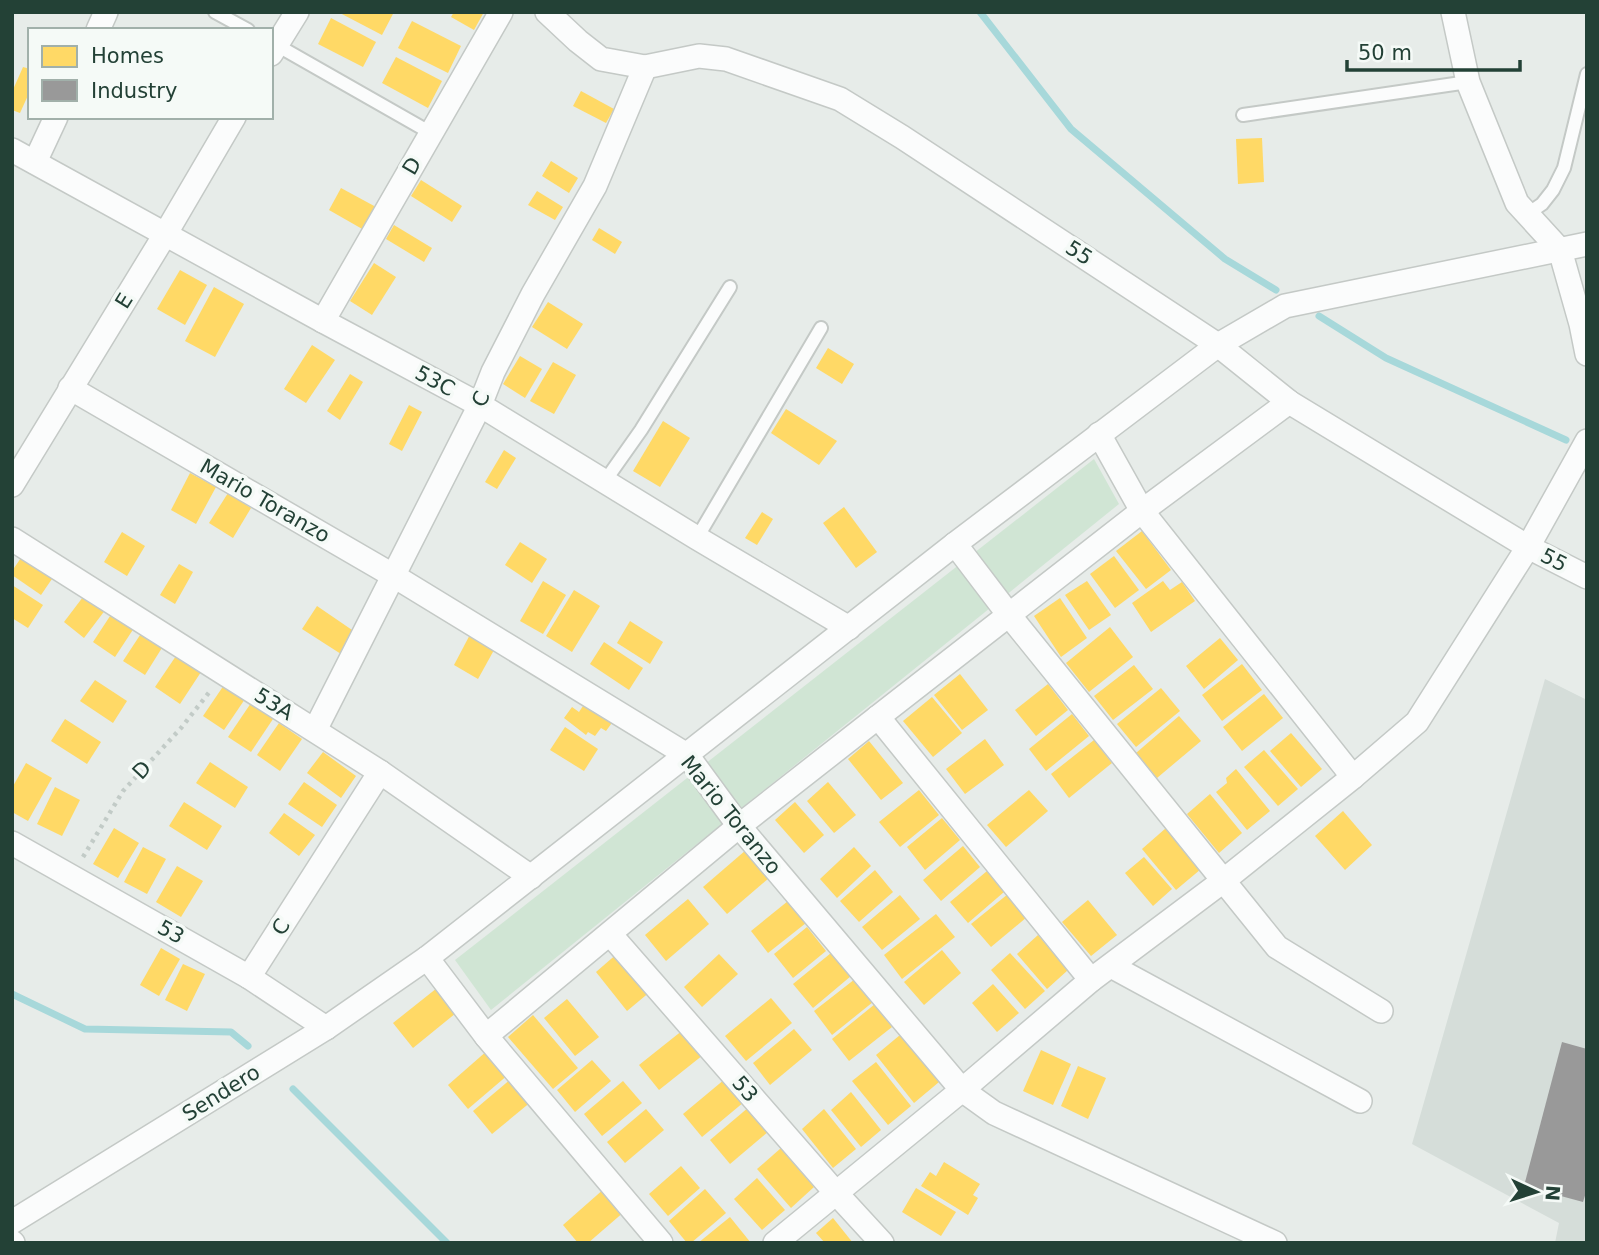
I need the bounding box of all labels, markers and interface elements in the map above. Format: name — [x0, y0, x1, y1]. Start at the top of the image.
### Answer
legend — [28, 28, 273, 119]
scale bar — [1347, 28, 1520, 72]
text: 50 m — [1358, 41, 1412, 65]
text: Homes — [91, 44, 164, 68]
text: Industry — [91, 79, 177, 103]
street label: D — [398, 153, 426, 179]
street label: 55 — [1061, 236, 1097, 270]
street label: E — [110, 289, 138, 313]
street label: 53C — [411, 361, 459, 401]
street label: C — [467, 388, 495, 410]
street label: Mario Toranzo — [196, 454, 334, 548]
street label: 55 — [1537, 543, 1571, 577]
street label: 53A — [250, 683, 298, 725]
street label: Mario Toranzo — [676, 751, 786, 879]
street label: D — [128, 756, 156, 784]
street label: C — [267, 914, 295, 940]
street label: 53 — [153, 915, 189, 949]
street label: Sendero — [178, 1060, 264, 1126]
street label: 53 — [727, 1071, 763, 1107]
north arrow — [1501, 1157, 1571, 1227]
text: N — [1541, 1184, 1564, 1202]

